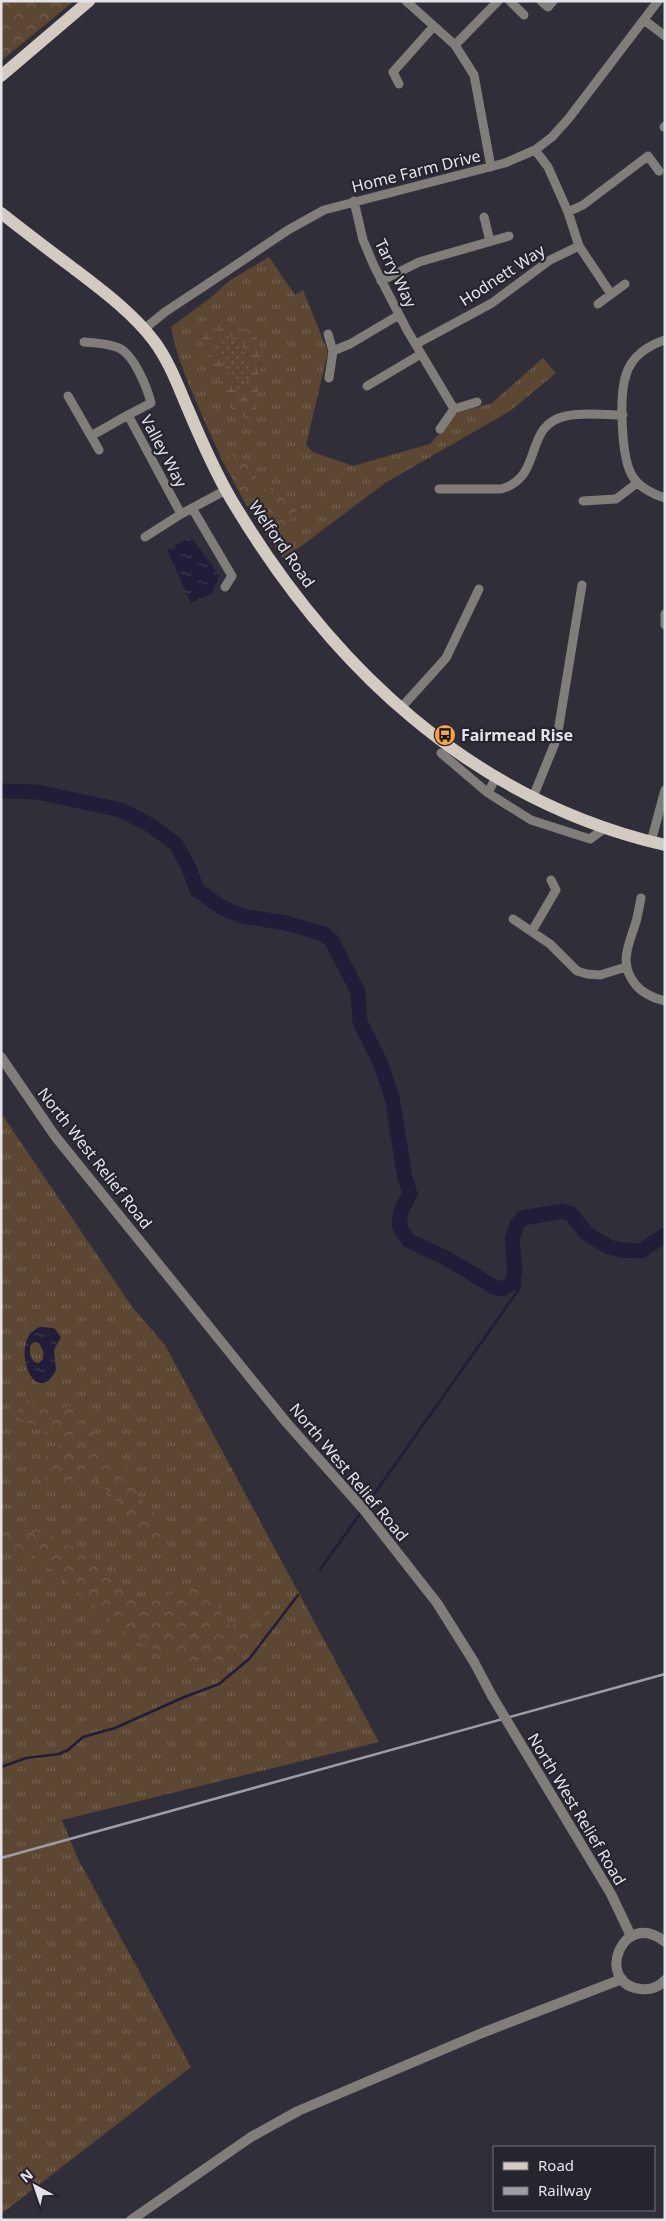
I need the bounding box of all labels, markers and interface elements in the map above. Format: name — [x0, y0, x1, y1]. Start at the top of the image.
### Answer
street label: Home Farm Drive — [349, 144, 483, 198]
street label: Tarry Way — [370, 235, 422, 312]
street label: Hodnett Way — [455, 239, 550, 311]
street label: Valley Way — [136, 411, 193, 492]
street label: Welford Road — [244, 496, 320, 592]
bus stop icon: Fairmead Rise — [433, 723, 457, 747]
place label: Fairmead Rise — [461, 724, 573, 746]
street label: North West Relief Road — [33, 1083, 157, 1233]
street label: North West Relief Road — [285, 1398, 413, 1546]
street label: North West Relief Road — [523, 1729, 631, 1889]
legend — [493, 2146, 656, 2211]
text: Road — [538, 2155, 574, 2175]
north arrow — [10, 2161, 60, 2211]
text: N — [16, 2165, 37, 2187]
text: Railway — [538, 2180, 592, 2200]

